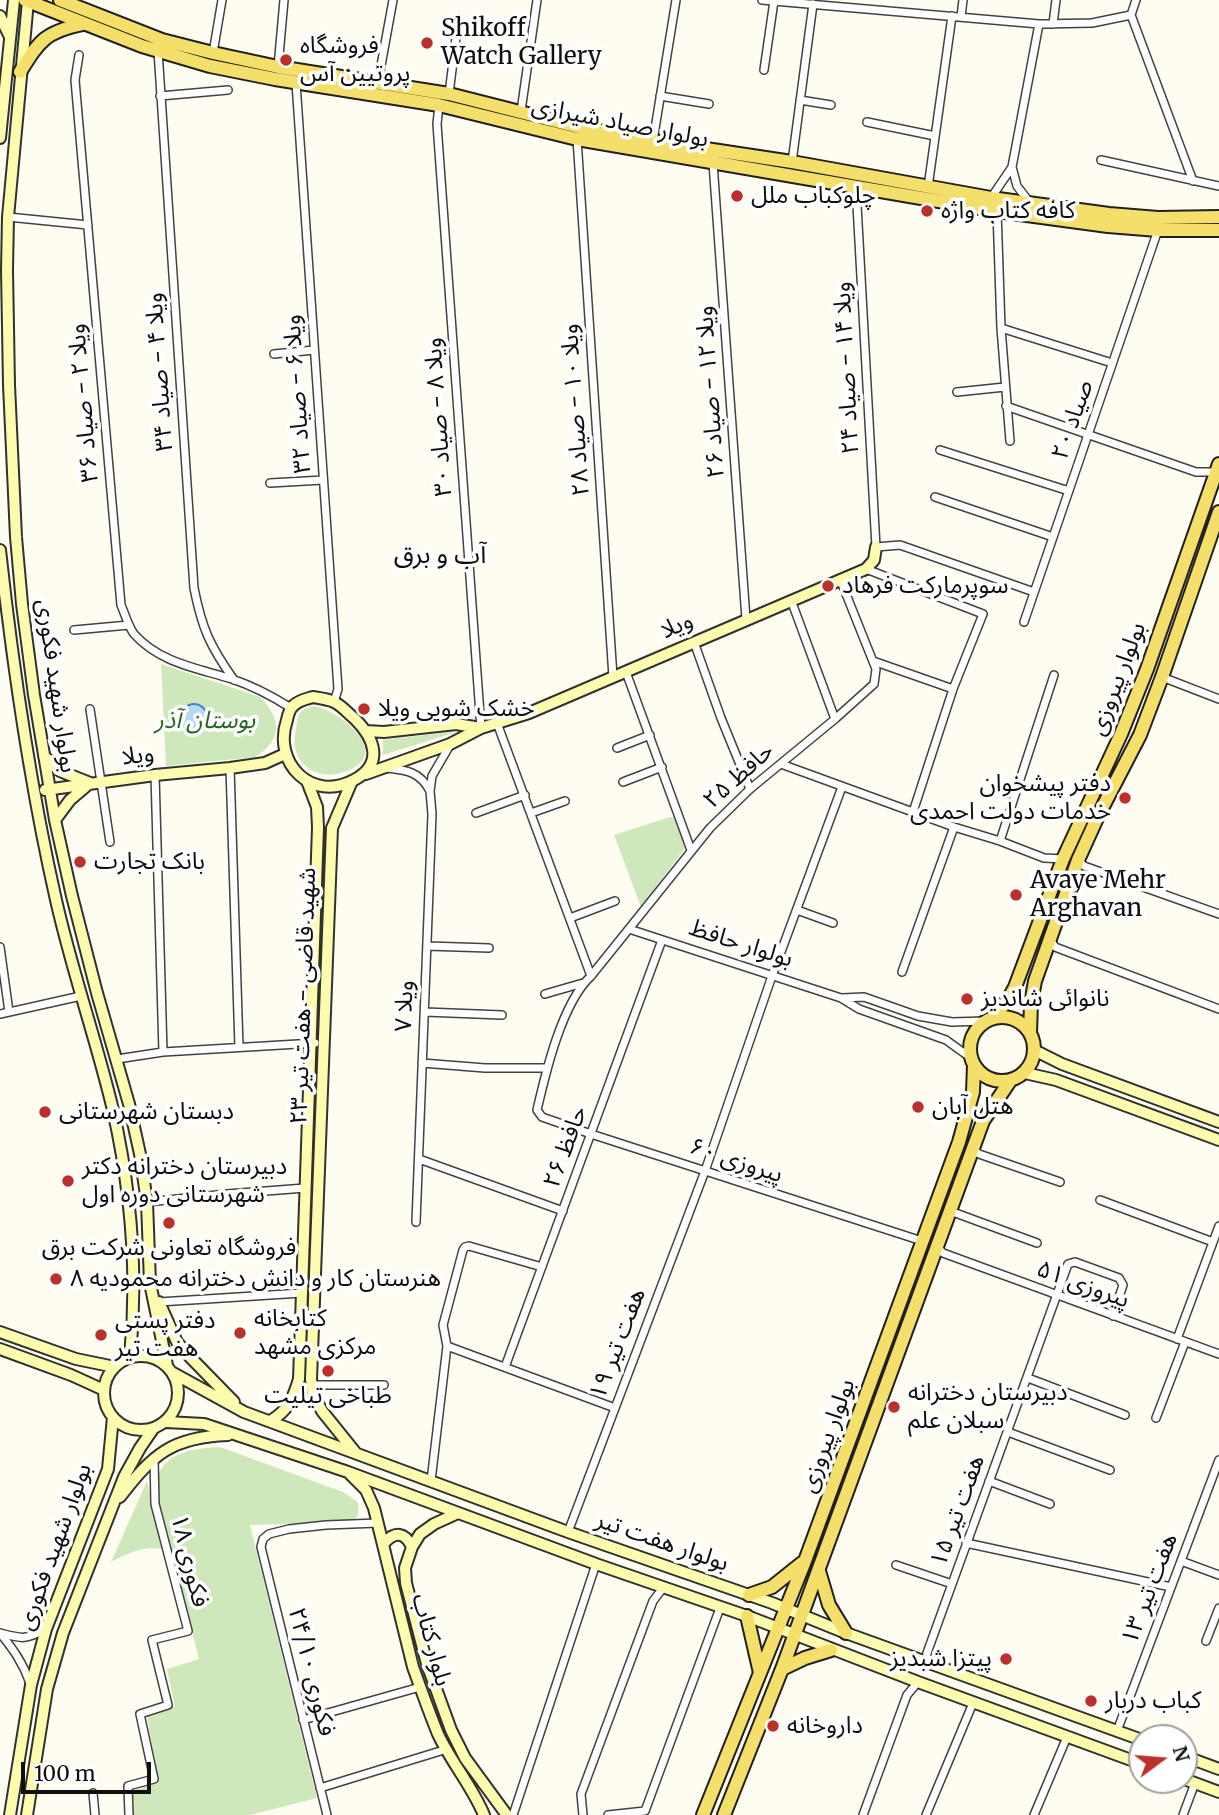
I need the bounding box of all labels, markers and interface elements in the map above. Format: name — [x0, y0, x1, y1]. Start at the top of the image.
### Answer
place label: Shikoff Watch Gallery — [441, 15, 602, 71]
place label: فروشگاه پروتیین آس — [300, 32, 410, 88]
marker: Shikoff Watch Gallery — [419, 35, 435, 51]
marker: فروشگاه پروتیین آس — [278, 52, 294, 68]
street label: بولوار صیاد شیرازی — [529, 92, 711, 154]
place label: چلوکباب ملل — [751, 182, 876, 210]
marker: چلوکباب ملل — [729, 188, 745, 204]
place label: کافه کتاب واژه — [941, 197, 1075, 225]
marker: کافه کتاب واژه — [919, 203, 935, 219]
street label: ویلا ۱۴ - صیاد ۲۴ — [828, 281, 866, 455]
street label: ویلا ۴ - صیاد ۳۴ — [140, 292, 180, 452]
street label: ویلا ۱۲ - صیاد ۲۶ — [691, 305, 731, 479]
street label: ویلا ۶ - صیاد ۳۲ — [278, 314, 318, 474]
street label: ویلا ۲ - صیاد ۳۶ — [63, 322, 105, 484]
street label: ویلا ۱۰ - صیاد ۲۸ — [556, 323, 596, 497]
street label: ویلا ۸ - صیاد ۳۰ — [419, 337, 459, 497]
street label: صیاد ۲۰ — [1046, 376, 1100, 464]
district label: آب و برق — [394, 540, 486, 572]
place label: سوپرمارکت فرهاد — [842, 572, 1009, 600]
marker: سوپرمارکت فرهاد — [820, 578, 836, 594]
street label: بولوار شهید فکوری — [30, 597, 82, 775]
street label: ویلا — [656, 606, 698, 646]
street label: بولوار پیروزی — [1083, 618, 1153, 740]
place label: خشک شویی ویلا — [378, 695, 535, 723]
marker: خشک شویی ویلا — [356, 701, 372, 717]
park label: بوستان آذر — [155, 707, 255, 735]
street label: حافظ ۲۵ — [698, 737, 780, 815]
street label: ویلا — [120, 740, 156, 772]
place label: دفتر پیشخوان خدمات دولت احمدی — [910, 770, 1111, 826]
marker: دفتر پیشخوان خدمات دولت احمدی — [1117, 790, 1133, 806]
place label: بانک تجارت — [94, 848, 205, 876]
marker: بانک تجارت — [72, 854, 88, 870]
street label: شهید قاضی - هفت تیر ۲۳ — [285, 867, 323, 1125]
place label: Avaye Mehr Arghavan — [1030, 867, 1166, 923]
marker: Avaye Mehr Arghavan — [1008, 887, 1024, 903]
street label: بولوار حافظ — [686, 914, 796, 974]
street label: ویلا ۷ — [390, 980, 420, 1032]
place label: نانوائی شاندیز — [981, 985, 1109, 1013]
marker: نانوائی شاندیز — [959, 991, 975, 1007]
place label: هتل آبان — [932, 1093, 1013, 1121]
place label: دبستان شهرستانی — [59, 1098, 234, 1126]
marker: هتل آبان — [910, 1099, 926, 1115]
street label: حافظ ۲۶ — [538, 1102, 594, 1192]
marker: دبستان شهرستانی — [37, 1104, 53, 1120]
street label: پیروزی ۶۰ — [686, 1132, 786, 1190]
place label: دبیرستان دخترانه دکتر شهرستانی دوره اول — [82, 1153, 287, 1209]
marker: دبیرستان دخترانه دکتر شهرستانی دوره اول — [60, 1173, 76, 1189]
marker: فروشگاه تعاونی شرکت برق — [161, 1215, 177, 1231]
place label: فروشگاه تعاونی شرکت برق — [42, 1234, 296, 1262]
street label: پیروزی ۵۱ — [1033, 1255, 1133, 1315]
place label: هنرستان کار و دانش دخترانه محمودیه ۸ — [70, 1265, 441, 1293]
marker: هنرستان کار و دانش دخترانه محمودیه ۸ — [48, 1271, 64, 1287]
street label: هفت تیر ۱۹ — [584, 1285, 652, 1403]
place label: کتابخانه مرکزی مشهد — [254, 1305, 376, 1361]
place label: دفتر پستی هفت تیر — [115, 1307, 216, 1363]
marker: کتابخانه مرکزی مشهد — [232, 1325, 248, 1341]
marker: دفتر پستی هفت تیر — [93, 1327, 109, 1343]
marker: طباخی تیلیت — [320, 1363, 336, 1379]
street label: بولوار پیروزی — [794, 1375, 862, 1497]
place label: دبیرستان دخترانه سبلان علم — [908, 1379, 1068, 1435]
place label: طباخی تیلیت — [264, 1382, 392, 1410]
marker: دبیرستان دخترانه سبلان علم — [886, 1399, 902, 1415]
street label: هفت تیر ۱۵ — [925, 1451, 991, 1571]
street label: بولوار شهید فکوری — [11, 1460, 99, 1634]
street label: بولوار هفت تیر — [592, 1506, 732, 1578]
street label: فکوری ١٨ — [164, 1512, 214, 1610]
street label: هفت تیر ۱۳ — [1116, 1530, 1184, 1648]
street label: بلوار کتاب — [405, 1590, 457, 1690]
street label: فکوری ۲۴/۱۰ — [281, 1605, 341, 1739]
place label: پیتزا شبدیز — [890, 1645, 992, 1673]
marker: پیتزا شبدیز — [998, 1651, 1014, 1667]
place label: کباب دربار — [1105, 1687, 1201, 1715]
marker: کباب دربار — [1083, 1693, 1099, 1709]
place label: داروخانه — [787, 1712, 863, 1740]
marker: داروخانه — [765, 1718, 781, 1734]
north arrow — [1128, 1724, 1198, 1794]
text: N — [1168, 1743, 1195, 1764]
scale bar — [24, 1748, 154, 1792]
text: 100 m — [34, 1760, 96, 1787]

